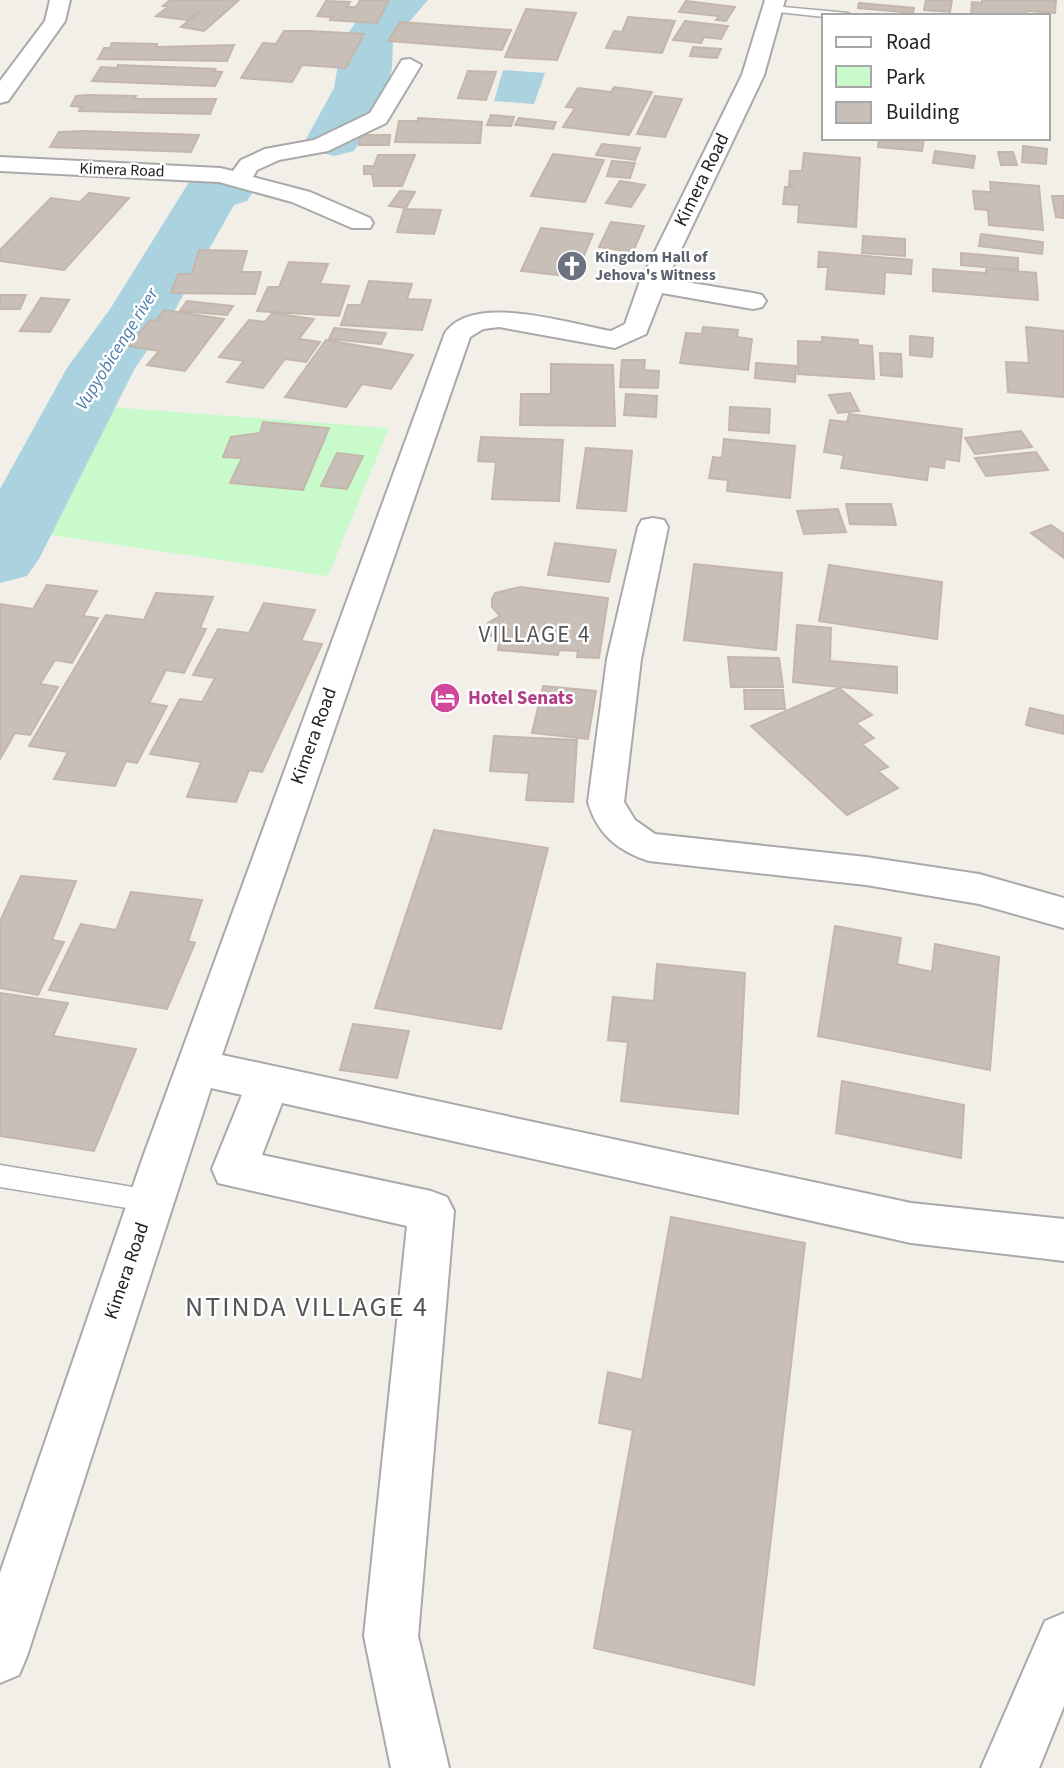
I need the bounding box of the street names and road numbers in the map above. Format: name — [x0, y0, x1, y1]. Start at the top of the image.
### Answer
street label: Kimera Road — [668, 129, 736, 231]
street label: Kimera Road — [79, 158, 165, 182]
street label: Kimera Road — [284, 684, 344, 788]
street label: Kimera Road — [98, 1219, 156, 1323]

